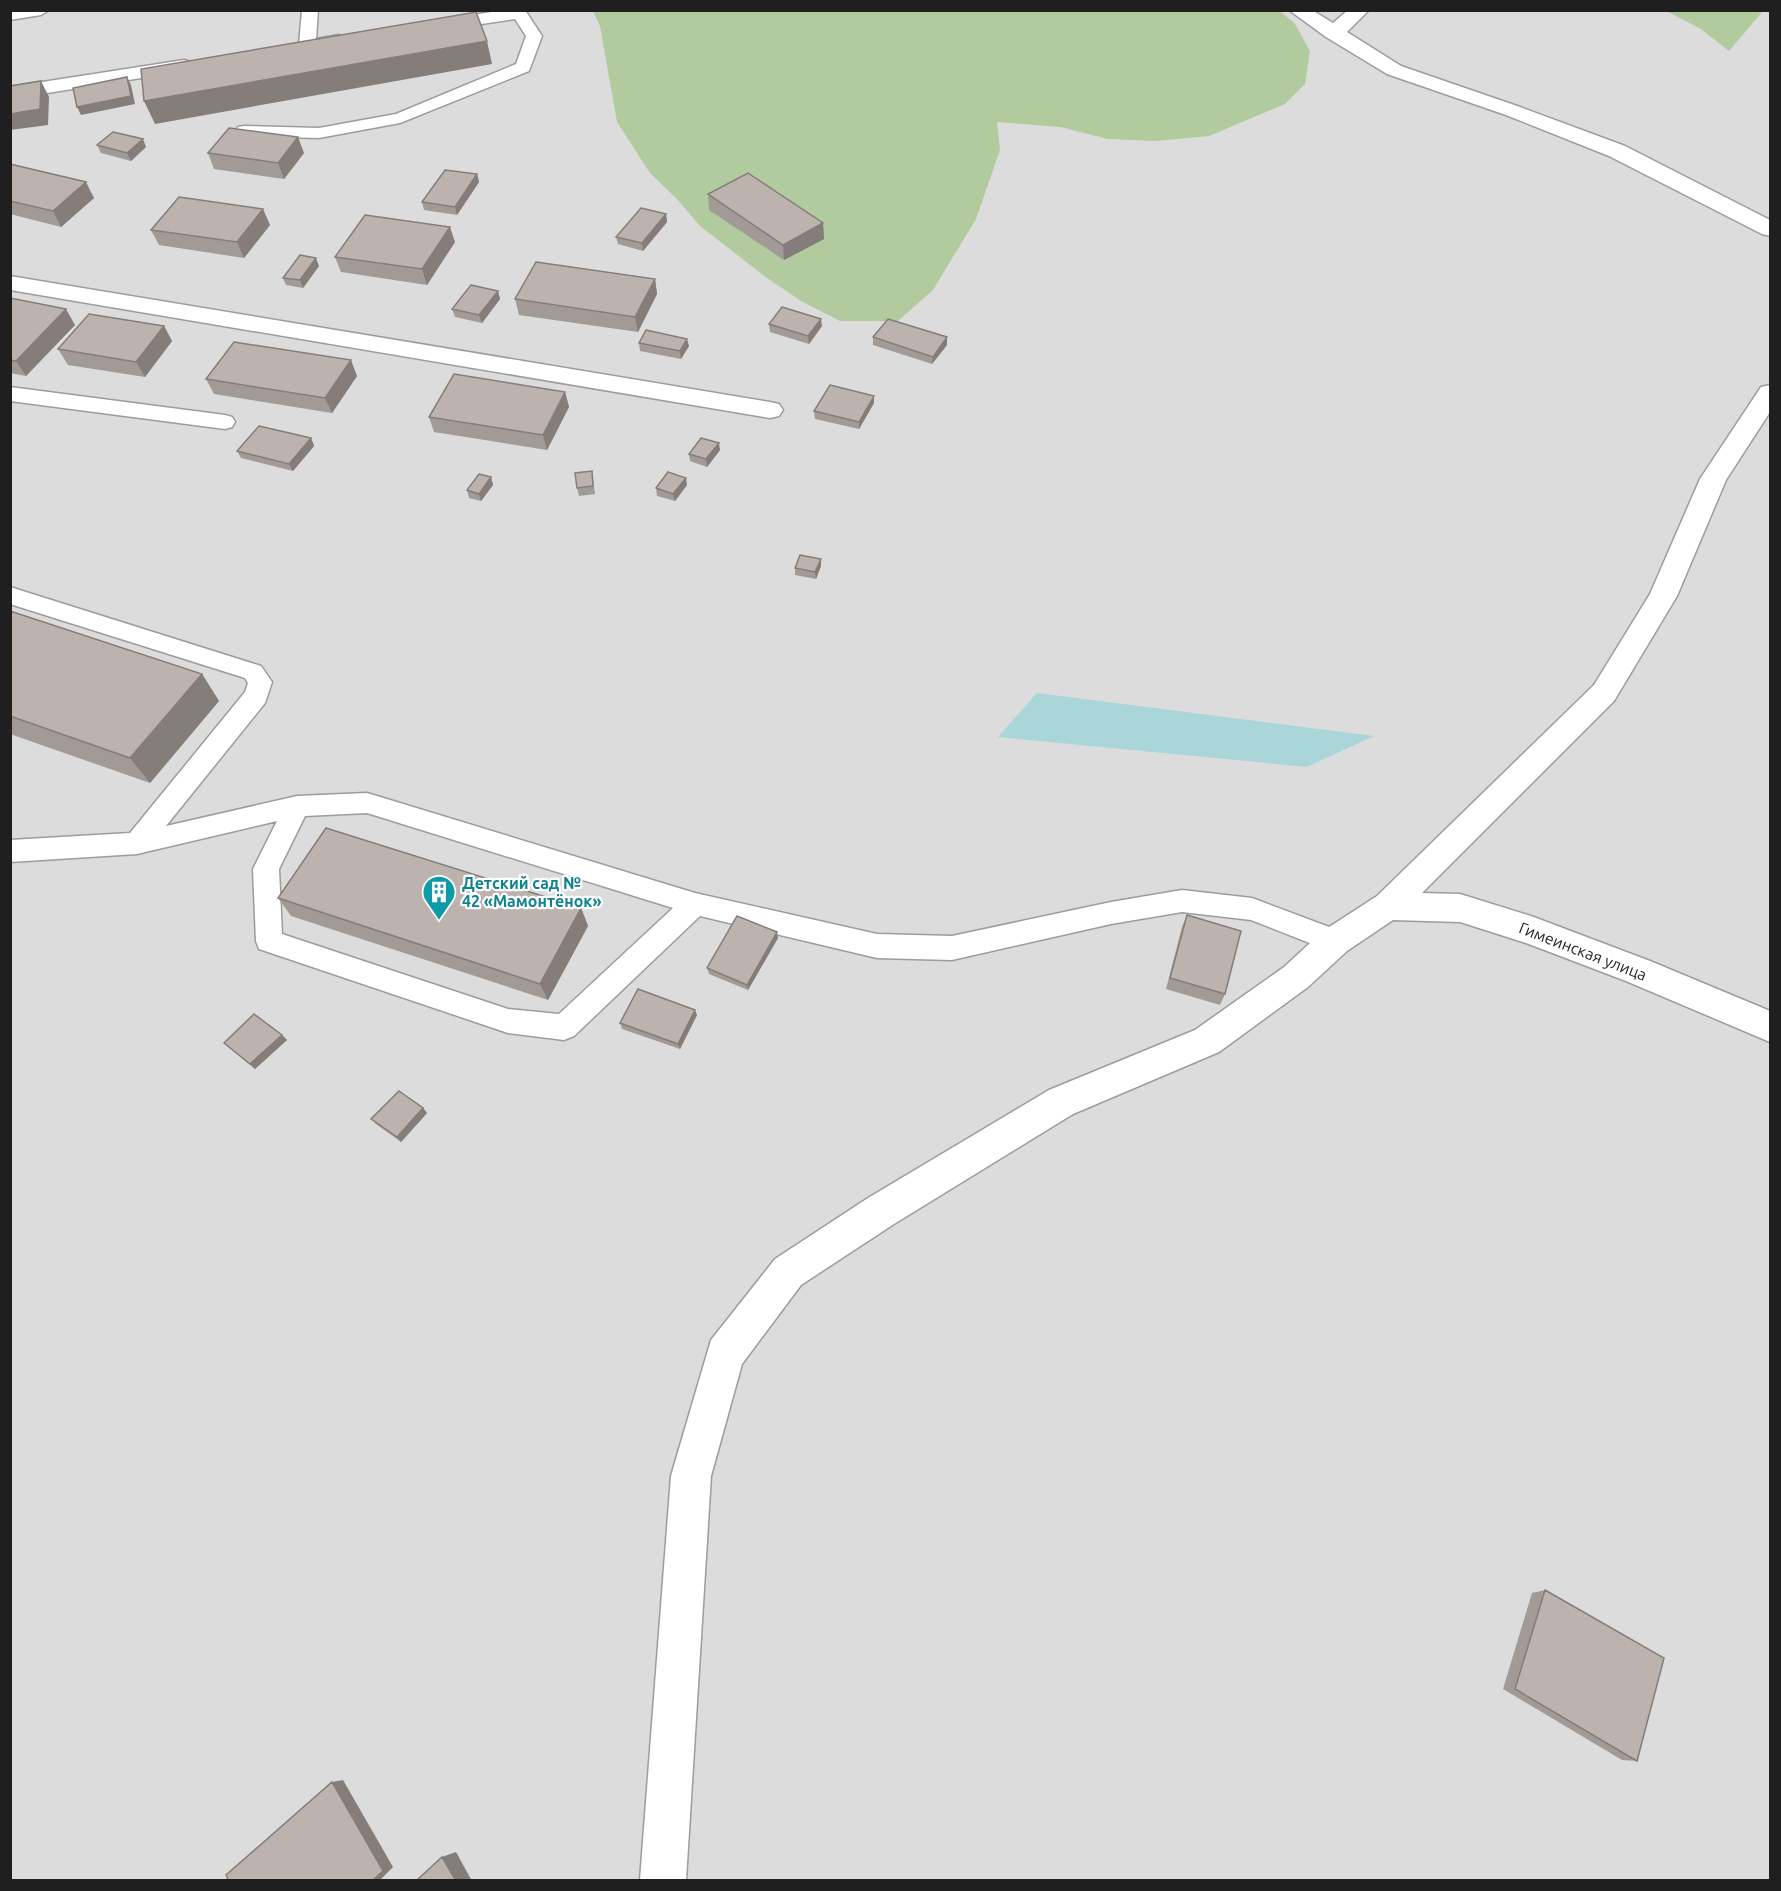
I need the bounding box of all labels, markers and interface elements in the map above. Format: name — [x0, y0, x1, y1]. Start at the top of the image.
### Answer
building icon: Детский сад № 42 «Мамонтёнок» — [421, 874, 457, 921]
place label: Детский сад № 42 «Мамонтёнок» — [462, 874, 601, 910]
street label: Гимеинская улица — [1517, 918, 1649, 984]

